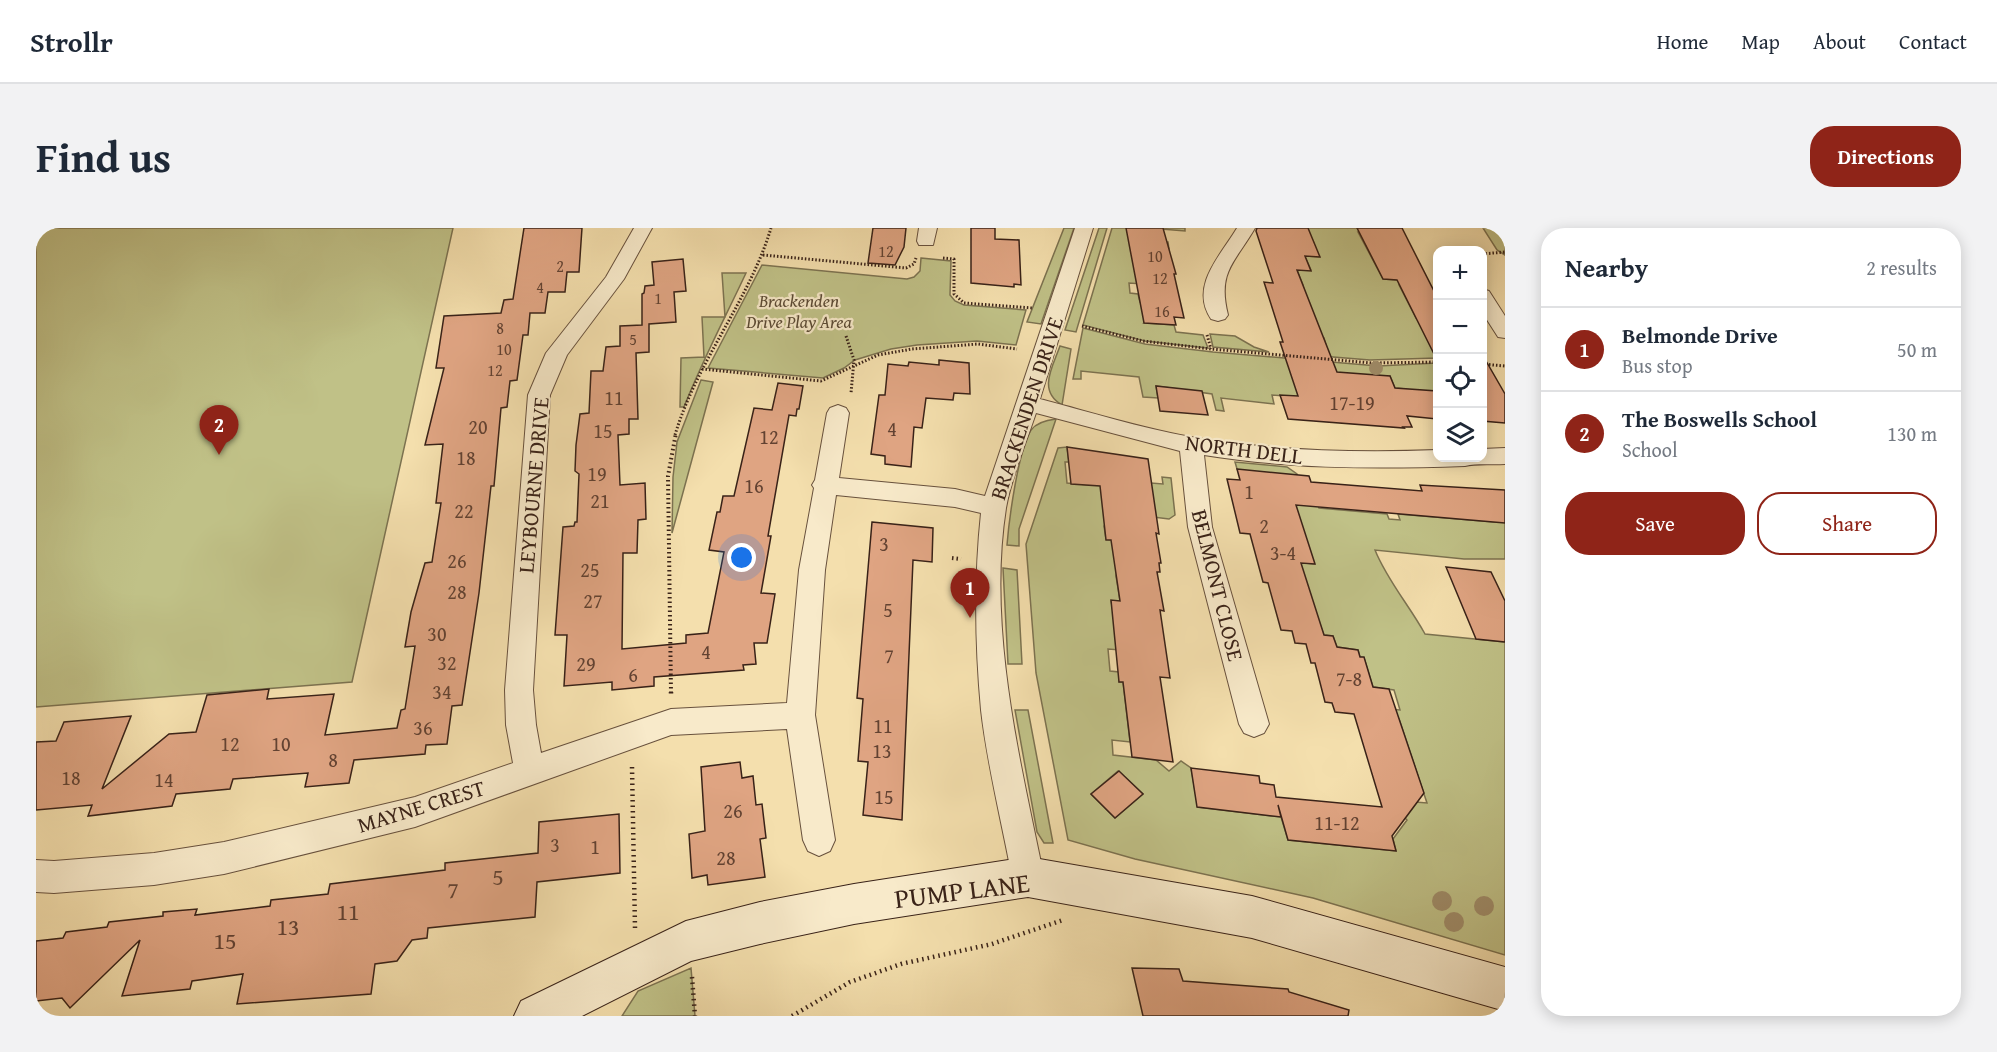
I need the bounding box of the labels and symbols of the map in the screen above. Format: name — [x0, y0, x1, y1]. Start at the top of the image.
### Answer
house number: 12 — [878, 239, 894, 263]
house number: 10 — [1147, 244, 1163, 268]
house number: 2 — [556, 254, 564, 278]
house number: 12 — [1152, 266, 1168, 290]
house number: 4 — [536, 275, 544, 299]
house number: 1 — [654, 286, 662, 310]
park label: Brackenden Drive Play Area — [745, 287, 853, 335]
house number: 16 — [1154, 299, 1170, 323]
street label: BRACKENDEN DRIVE — [981, 312, 1071, 504]
house number: 8 — [496, 316, 504, 340]
house number: 5 — [629, 327, 637, 351]
house number: 10 — [496, 337, 512, 361]
house number: 12 — [487, 358, 503, 382]
house number: 11 — [604, 383, 624, 412]
house number: 17-19 — [1329, 388, 1375, 417]
street label: LEYBOURNE DRIVE — [509, 396, 557, 574]
pin: 2 — [200, 406, 238, 455]
house number: 20 — [468, 412, 488, 441]
house number: 4 — [887, 414, 897, 443]
house number: 15 — [593, 416, 613, 445]
house number: 12 — [759, 422, 779, 451]
street label: NORTH DELL — [1184, 426, 1305, 472]
house number: 18 — [456, 443, 476, 472]
house number: 19 — [587, 459, 607, 488]
house number: 16 — [744, 471, 764, 500]
house number: 1 — [1244, 477, 1254, 506]
house number: 21 — [590, 486, 610, 515]
house number: 22 — [454, 496, 474, 525]
street label: BELMONT CLOSE — [1184, 506, 1252, 664]
house number: 2 — [1259, 511, 1269, 540]
house number: 3 — [879, 529, 889, 558]
house number: 3-4 — [1270, 538, 1296, 567]
your location — [727, 543, 756, 572]
house number: 26 — [447, 546, 467, 575]
house number: 25 — [580, 555, 600, 584]
pin: 1 — [950, 568, 990, 618]
house number: 28 — [447, 577, 467, 606]
house number: 27 — [583, 586, 603, 615]
house number: 5 — [883, 595, 893, 624]
house number: 30 — [427, 619, 447, 648]
house number: 4 — [701, 637, 711, 666]
house number: 7 — [884, 641, 894, 670]
house number: 32 — [437, 648, 457, 677]
house number: 29 — [576, 649, 596, 678]
house number: 6 — [628, 660, 638, 689]
house number: 7-8 — [1336, 664, 1362, 693]
house number: 34 — [432, 677, 452, 706]
house number: 11 — [873, 711, 893, 740]
house number: 36 — [413, 713, 433, 742]
house number: 12 — [220, 729, 240, 758]
house number: 10 — [271, 729, 291, 758]
house number: 13 — [872, 736, 892, 765]
house number: 8 — [328, 745, 338, 774]
house number: 18 — [61, 763, 81, 792]
house number: 14 — [154, 765, 174, 794]
street label: MAYNE CREST — [353, 771, 489, 841]
house number: 15 — [874, 782, 894, 811]
house number: 26 — [723, 796, 743, 825]
house number: 11-12 — [1314, 808, 1360, 837]
house number: 3 — [550, 830, 560, 859]
house number: 1 — [590, 832, 600, 861]
house number: 28 — [716, 843, 736, 872]
house number: 5 — [492, 859, 504, 894]
street label: PUMP LANE — [892, 862, 1032, 918]
house number: 7 — [447, 872, 459, 907]
house number: 11 — [336, 894, 360, 929]
house number: 13 — [276, 909, 300, 944]
house number: 15 — [213, 923, 237, 958]

